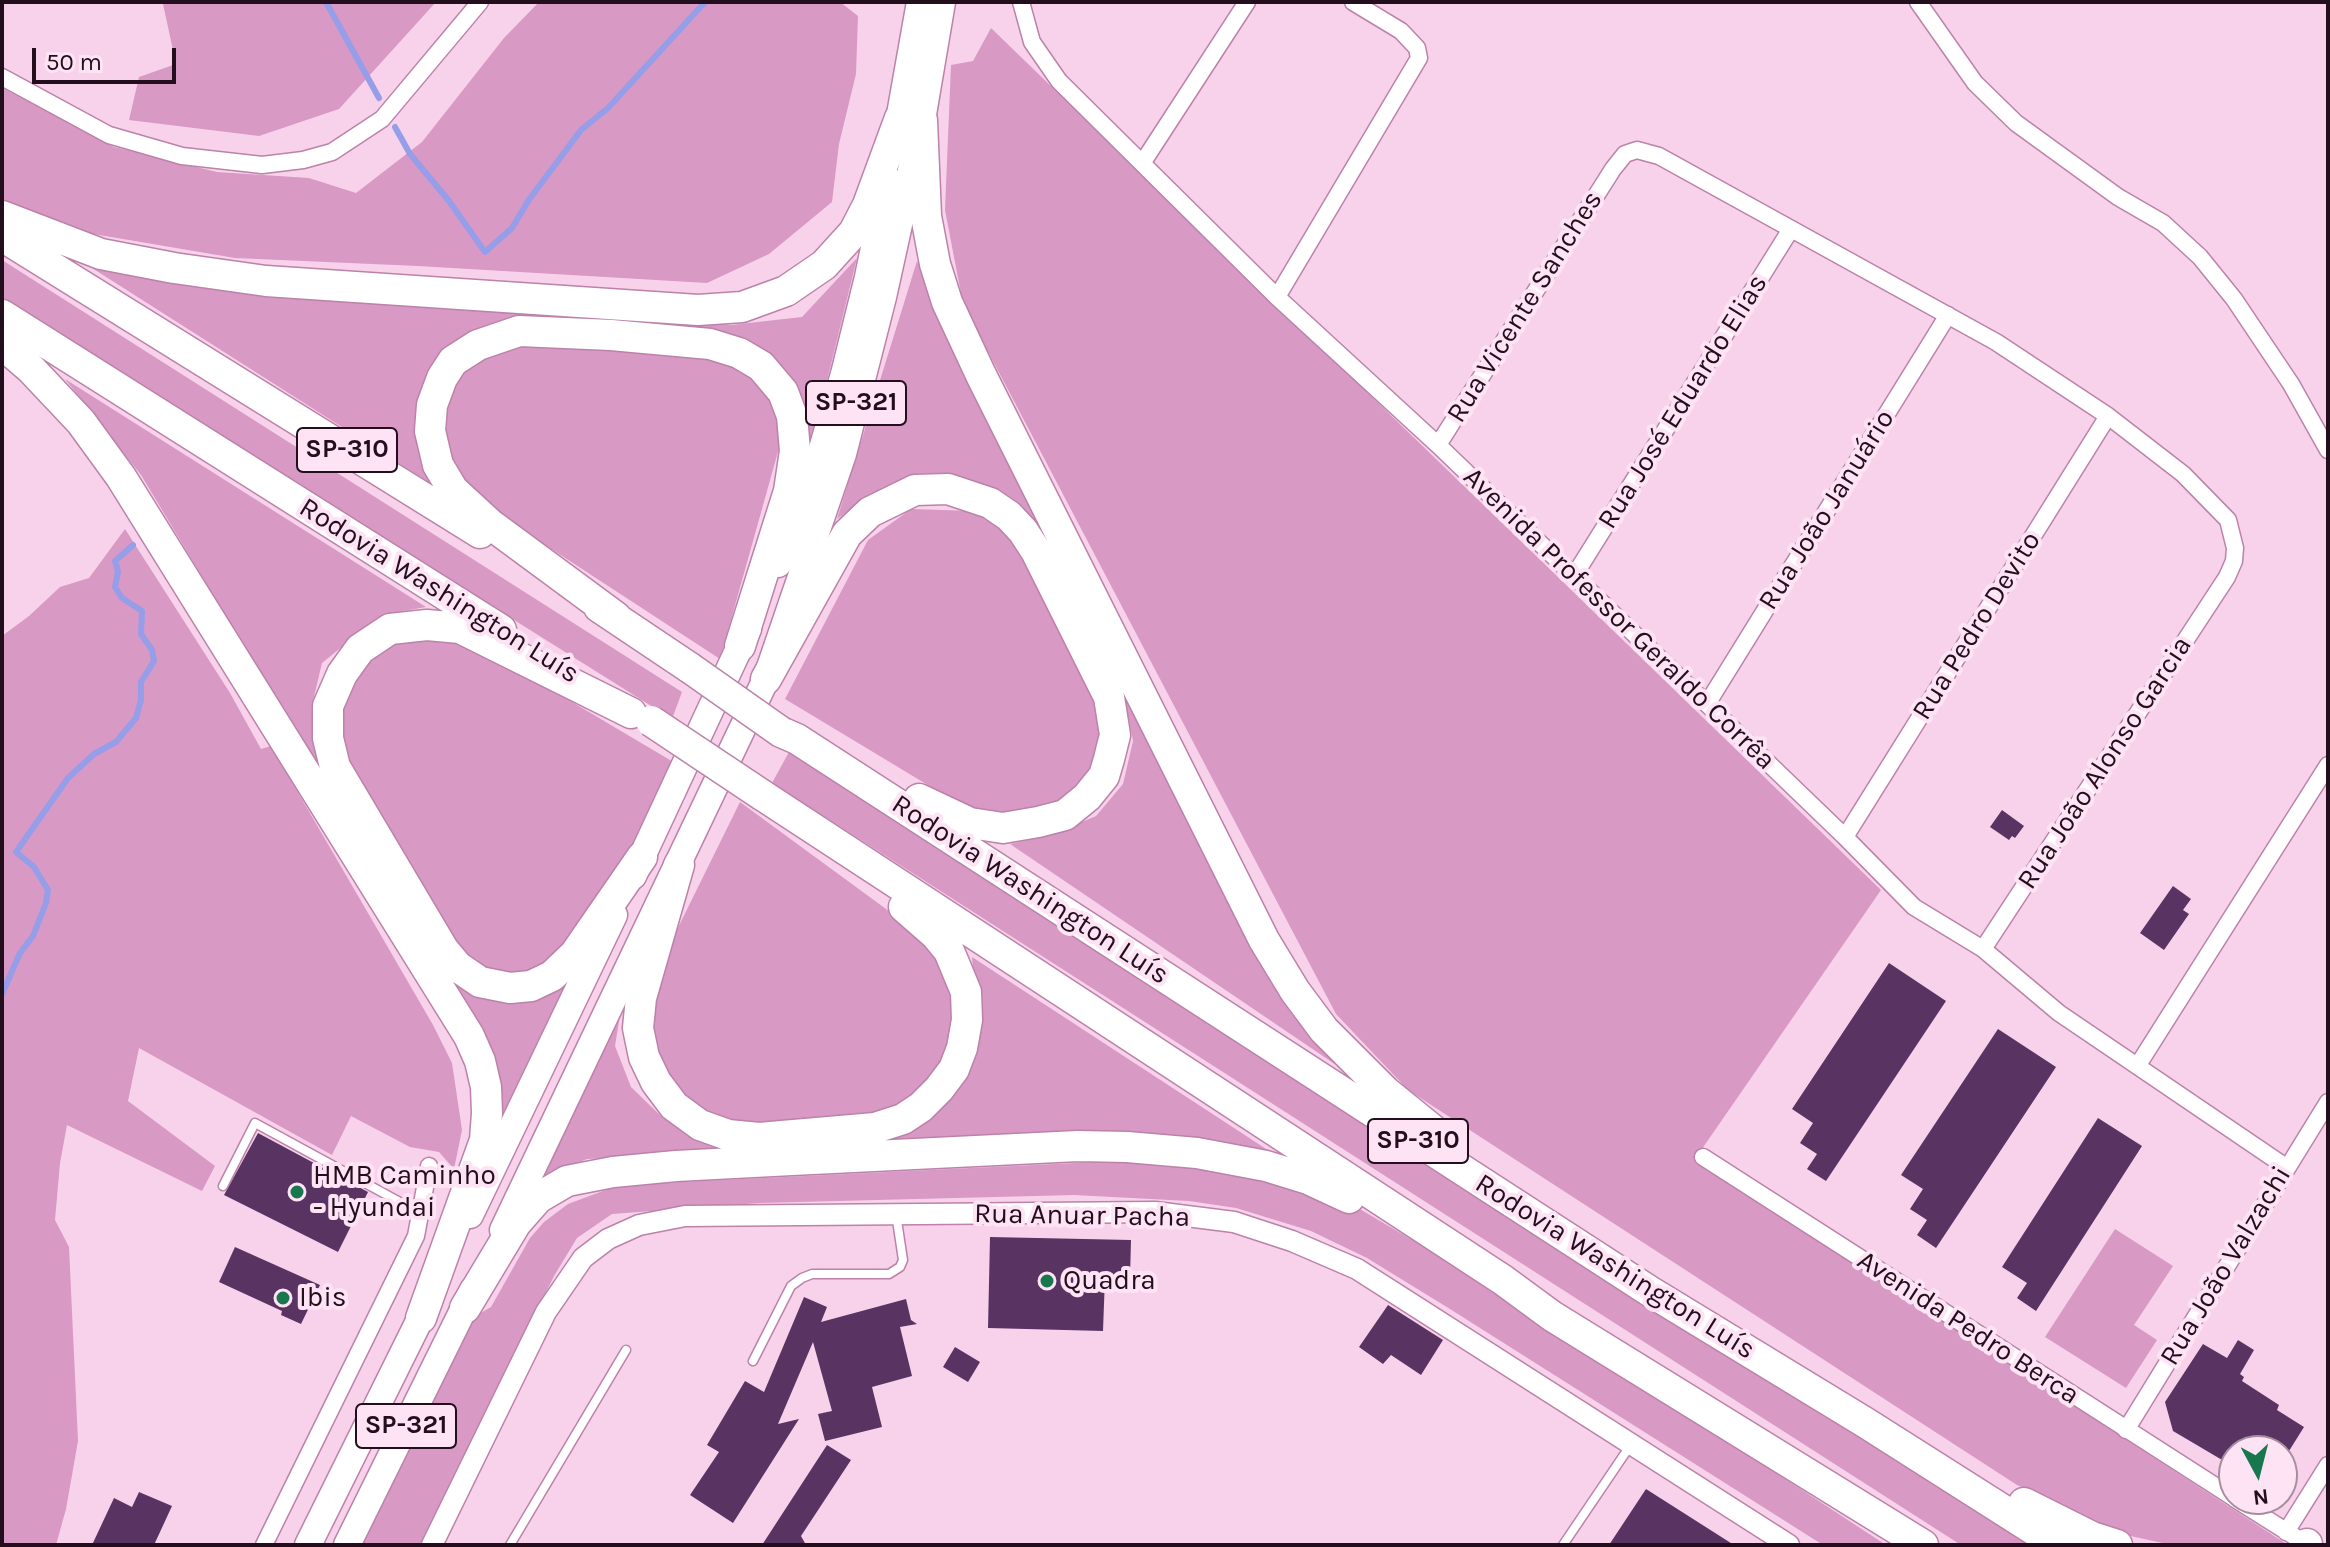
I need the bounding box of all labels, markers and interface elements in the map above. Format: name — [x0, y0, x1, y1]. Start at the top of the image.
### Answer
scale bar — [36, 32, 180, 82]
text: 50 m — [46, 48, 102, 76]
street label: Rua Vicente Sanches — [1440, 185, 1610, 429]
street label: Rua José Eduardo Elias — [1591, 268, 1775, 536]
road number: SP-321 — [806, 381, 906, 425]
street label: Rua João Januário — [1752, 404, 1902, 616]
road number: SP-310 — [297, 428, 397, 472]
street label: Avenida Professor Geraldo Corrêa — [1456, 461, 1782, 777]
street label: Rodovia Washington Luís — [293, 491, 585, 691]
street label: Rua Pedro Devito — [1906, 526, 2048, 726]
street label: Rua João Alonso Garcia — [2011, 630, 2199, 896]
street label: Rodovia Washington Luís — [885, 788, 1175, 992]
road number: SP-310 — [1368, 1119, 1468, 1163]
place label: HMB Caminho - Hyundai — [313, 1159, 496, 1225]
street label: Rua João Valzachi — [2153, 1160, 2299, 1372]
street label: Rodovia Washington Luís — [1469, 1167, 1761, 1367]
marker: HMB Caminho - Hyundai — [288, 1183, 306, 1201]
street label: Rua Anuar Pacha — [974, 1197, 1190, 1235]
street label: Avenida Pedro Berca — [1851, 1244, 2085, 1412]
place label: Quadra — [1063, 1264, 1156, 1298]
marker: Quadra — [1038, 1272, 1056, 1290]
place label: Ibis — [299, 1281, 346, 1315]
marker: Ibis — [274, 1289, 292, 1307]
road number: SP-321 — [356, 1404, 456, 1448]
north arrow — [2218, 1435, 2298, 1515]
text: N — [2251, 1483, 2270, 1511]

